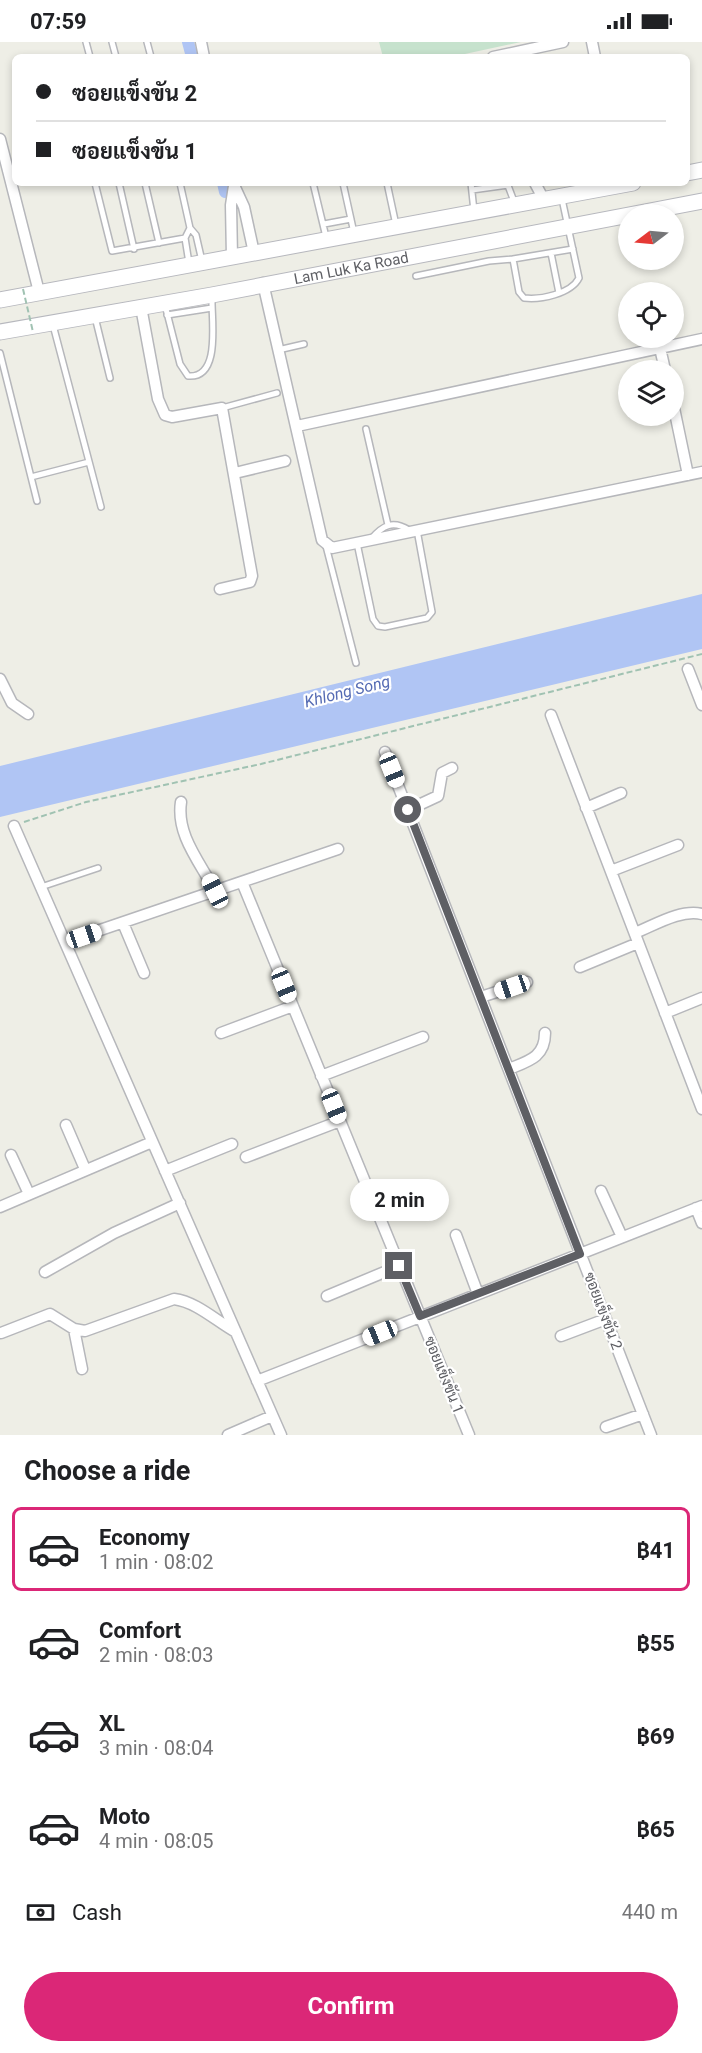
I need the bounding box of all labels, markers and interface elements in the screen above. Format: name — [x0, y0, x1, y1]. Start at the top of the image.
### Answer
text: 07:59 — [30, 9, 87, 34]
text: ซอยแข็งขัน 2 — [72, 81, 197, 106]
text: ซอยแข็งขัน 1 — [72, 139, 197, 164]
north arrow — [618, 204, 684, 270]
map controls — [618, 204, 684, 426]
street label: Lam Luk Ka Road — [292, 248, 410, 288]
button: locate — [618, 282, 684, 348]
button: layers — [618, 360, 684, 426]
water label: Khlong Song — [302, 672, 392, 711]
car — [377, 750, 407, 790]
route start — [394, 796, 421, 823]
car — [199, 871, 231, 911]
car — [64, 922, 104, 950]
car — [269, 965, 299, 1005]
car — [492, 973, 532, 1001]
car — [319, 1086, 349, 1126]
callout: 2 min — [350, 1179, 448, 1221]
text: 2 min — [374, 1188, 425, 1212]
route end — [385, 1252, 412, 1279]
street label: ซอยแข็งขัน 2 — [580, 1269, 628, 1352]
car — [360, 1318, 400, 1348]
street label: ซอยแข็งขัน 1 — [420, 1333, 469, 1416]
text: Choose a ride — [24, 1455, 190, 1487]
icon: car — [27, 1522, 81, 1576]
text: Economy — [99, 1525, 190, 1550]
text: ฿41 — [636, 1538, 675, 1563]
text: 1 min · 08:02 — [99, 1550, 214, 1574]
icon: car — [27, 1615, 81, 1669]
text: Comfort — [99, 1618, 181, 1643]
text: ฿55 — [636, 1631, 675, 1656]
text: 2 min · 08:03 — [99, 1643, 214, 1667]
icon: car — [27, 1708, 81, 1762]
text: XL — [99, 1711, 125, 1736]
text: ฿69 — [636, 1724, 675, 1749]
text: 3 min · 08:04 — [99, 1736, 214, 1760]
icon: car — [27, 1801, 81, 1855]
text: Moto — [99, 1804, 150, 1829]
text: ฿65 — [636, 1817, 675, 1842]
text: 4 min · 08:05 — [99, 1829, 214, 1853]
icon: cash — [24, 1896, 57, 1929]
text: Cash — [72, 1900, 122, 1925]
text: 440 m — [622, 1900, 678, 1924]
button: Confirm — [24, 1972, 678, 2041]

